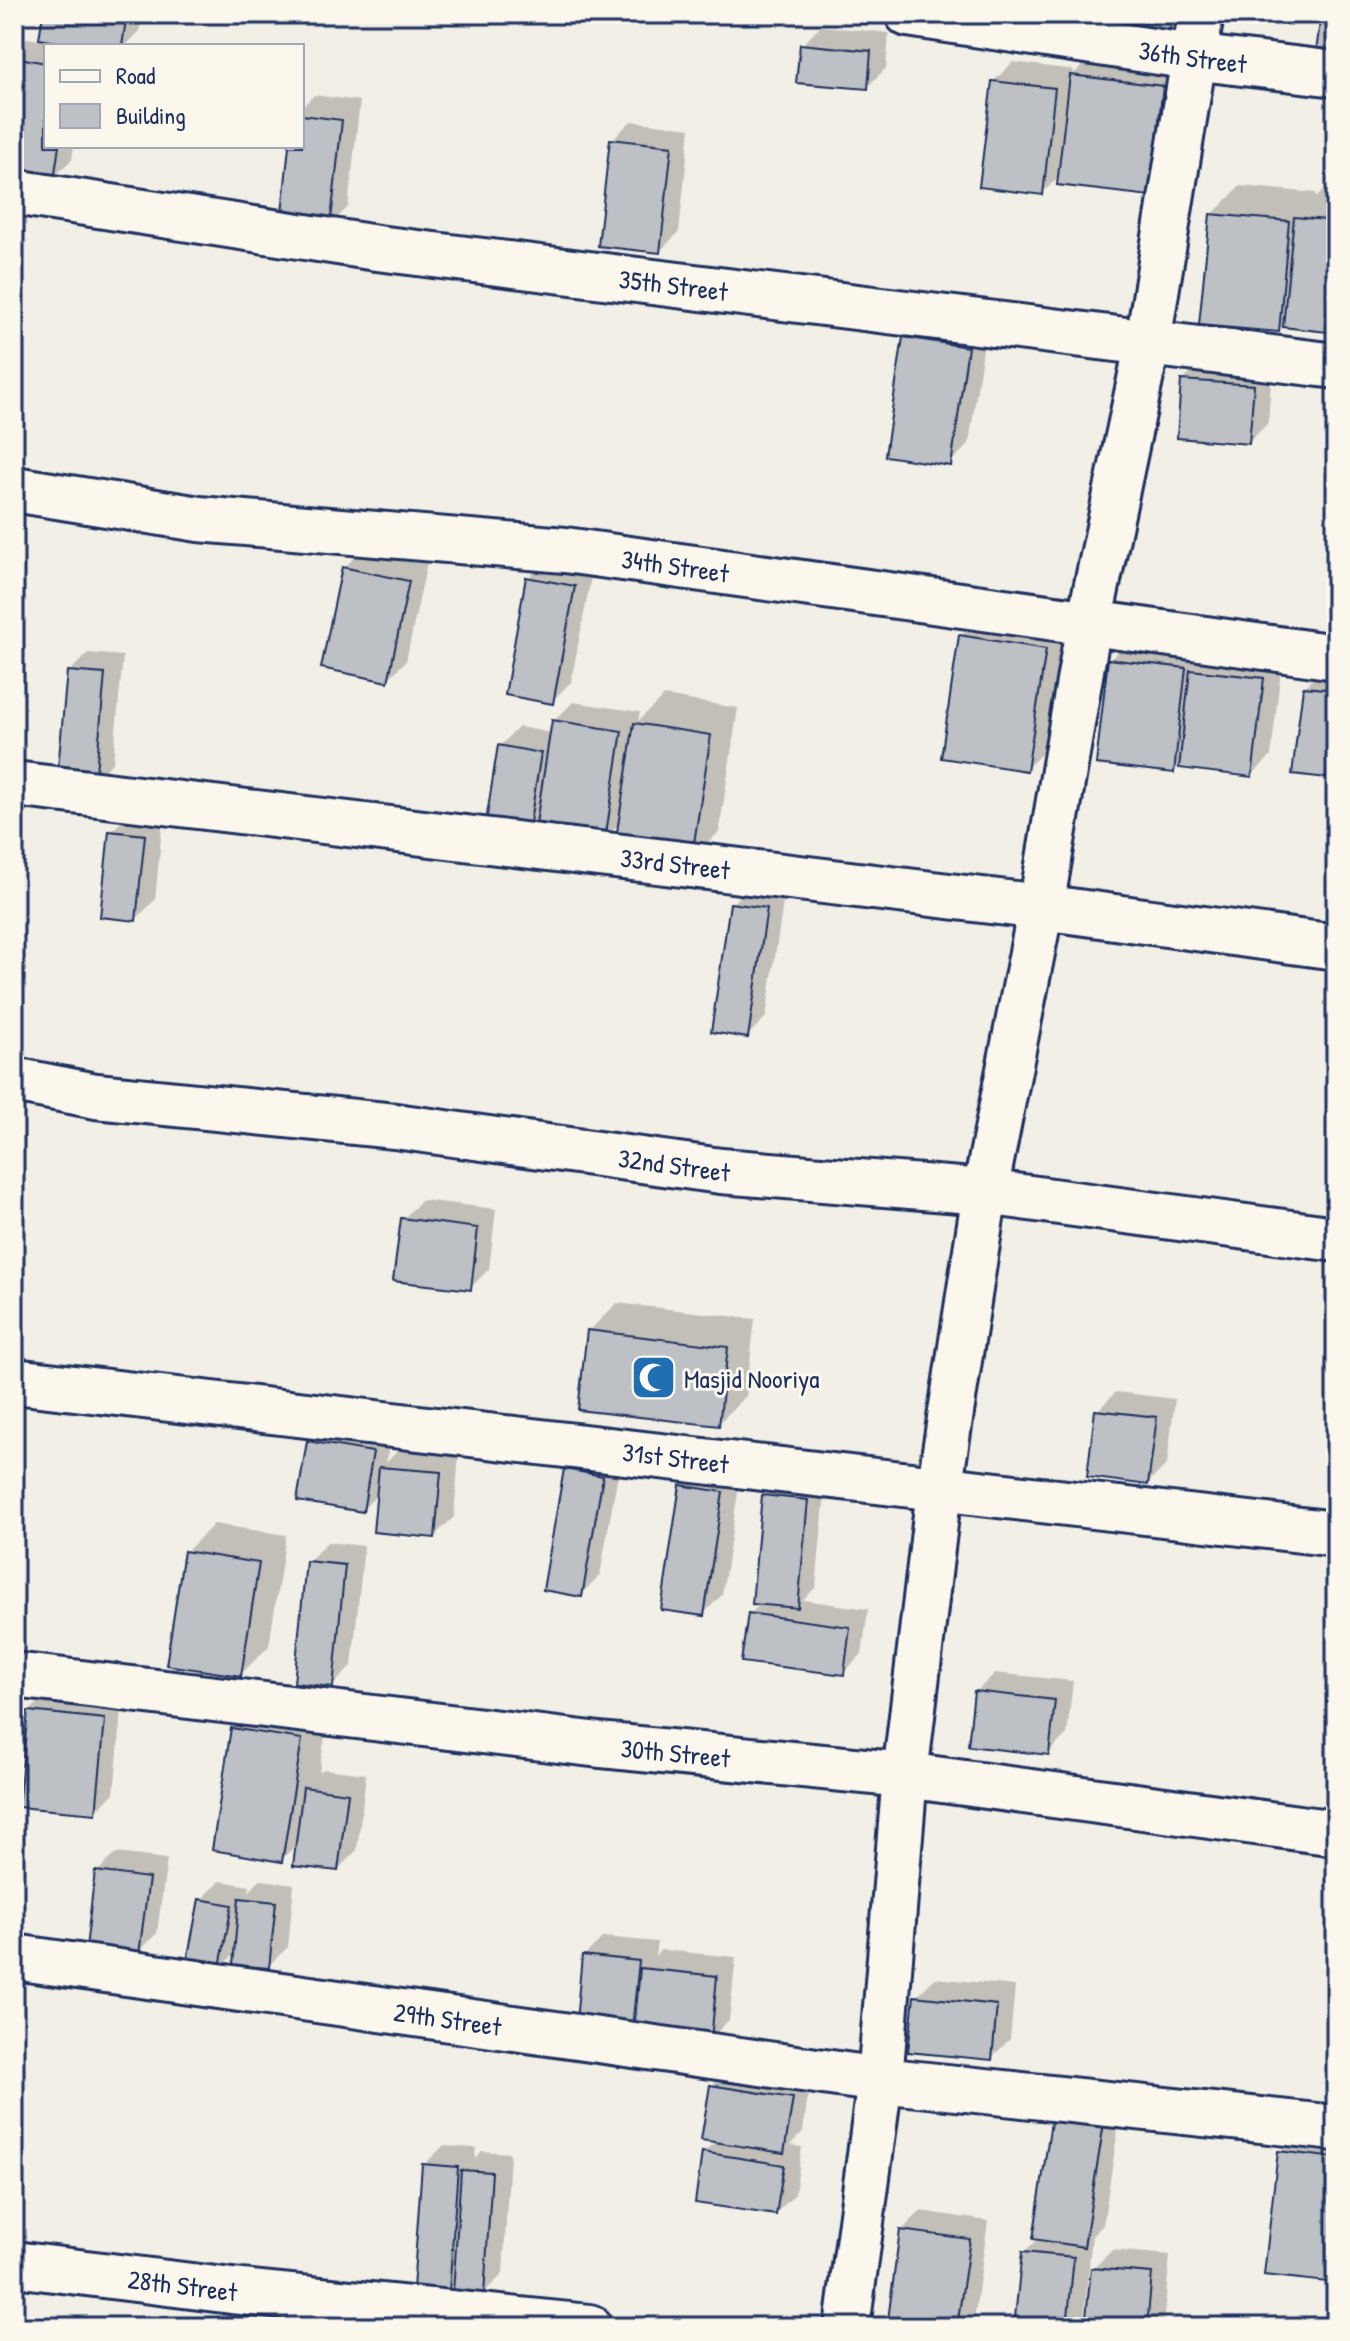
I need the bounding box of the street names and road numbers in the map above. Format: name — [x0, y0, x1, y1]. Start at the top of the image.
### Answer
street label: 36th Street — [1137, 32, 1250, 81]
street label: 35th Street — [617, 260, 731, 309]
street label: 34th Street — [619, 541, 732, 590]
street label: 33rd Street — [619, 839, 733, 887]
street label: 32nd Street — [616, 1140, 732, 1189]
street label: 31st Street — [621, 1433, 732, 1481]
street label: 30th Street — [619, 1730, 733, 1775]
street label: 29th Street — [392, 1994, 505, 2044]
street label: 28th Street — [126, 2261, 240, 2309]

